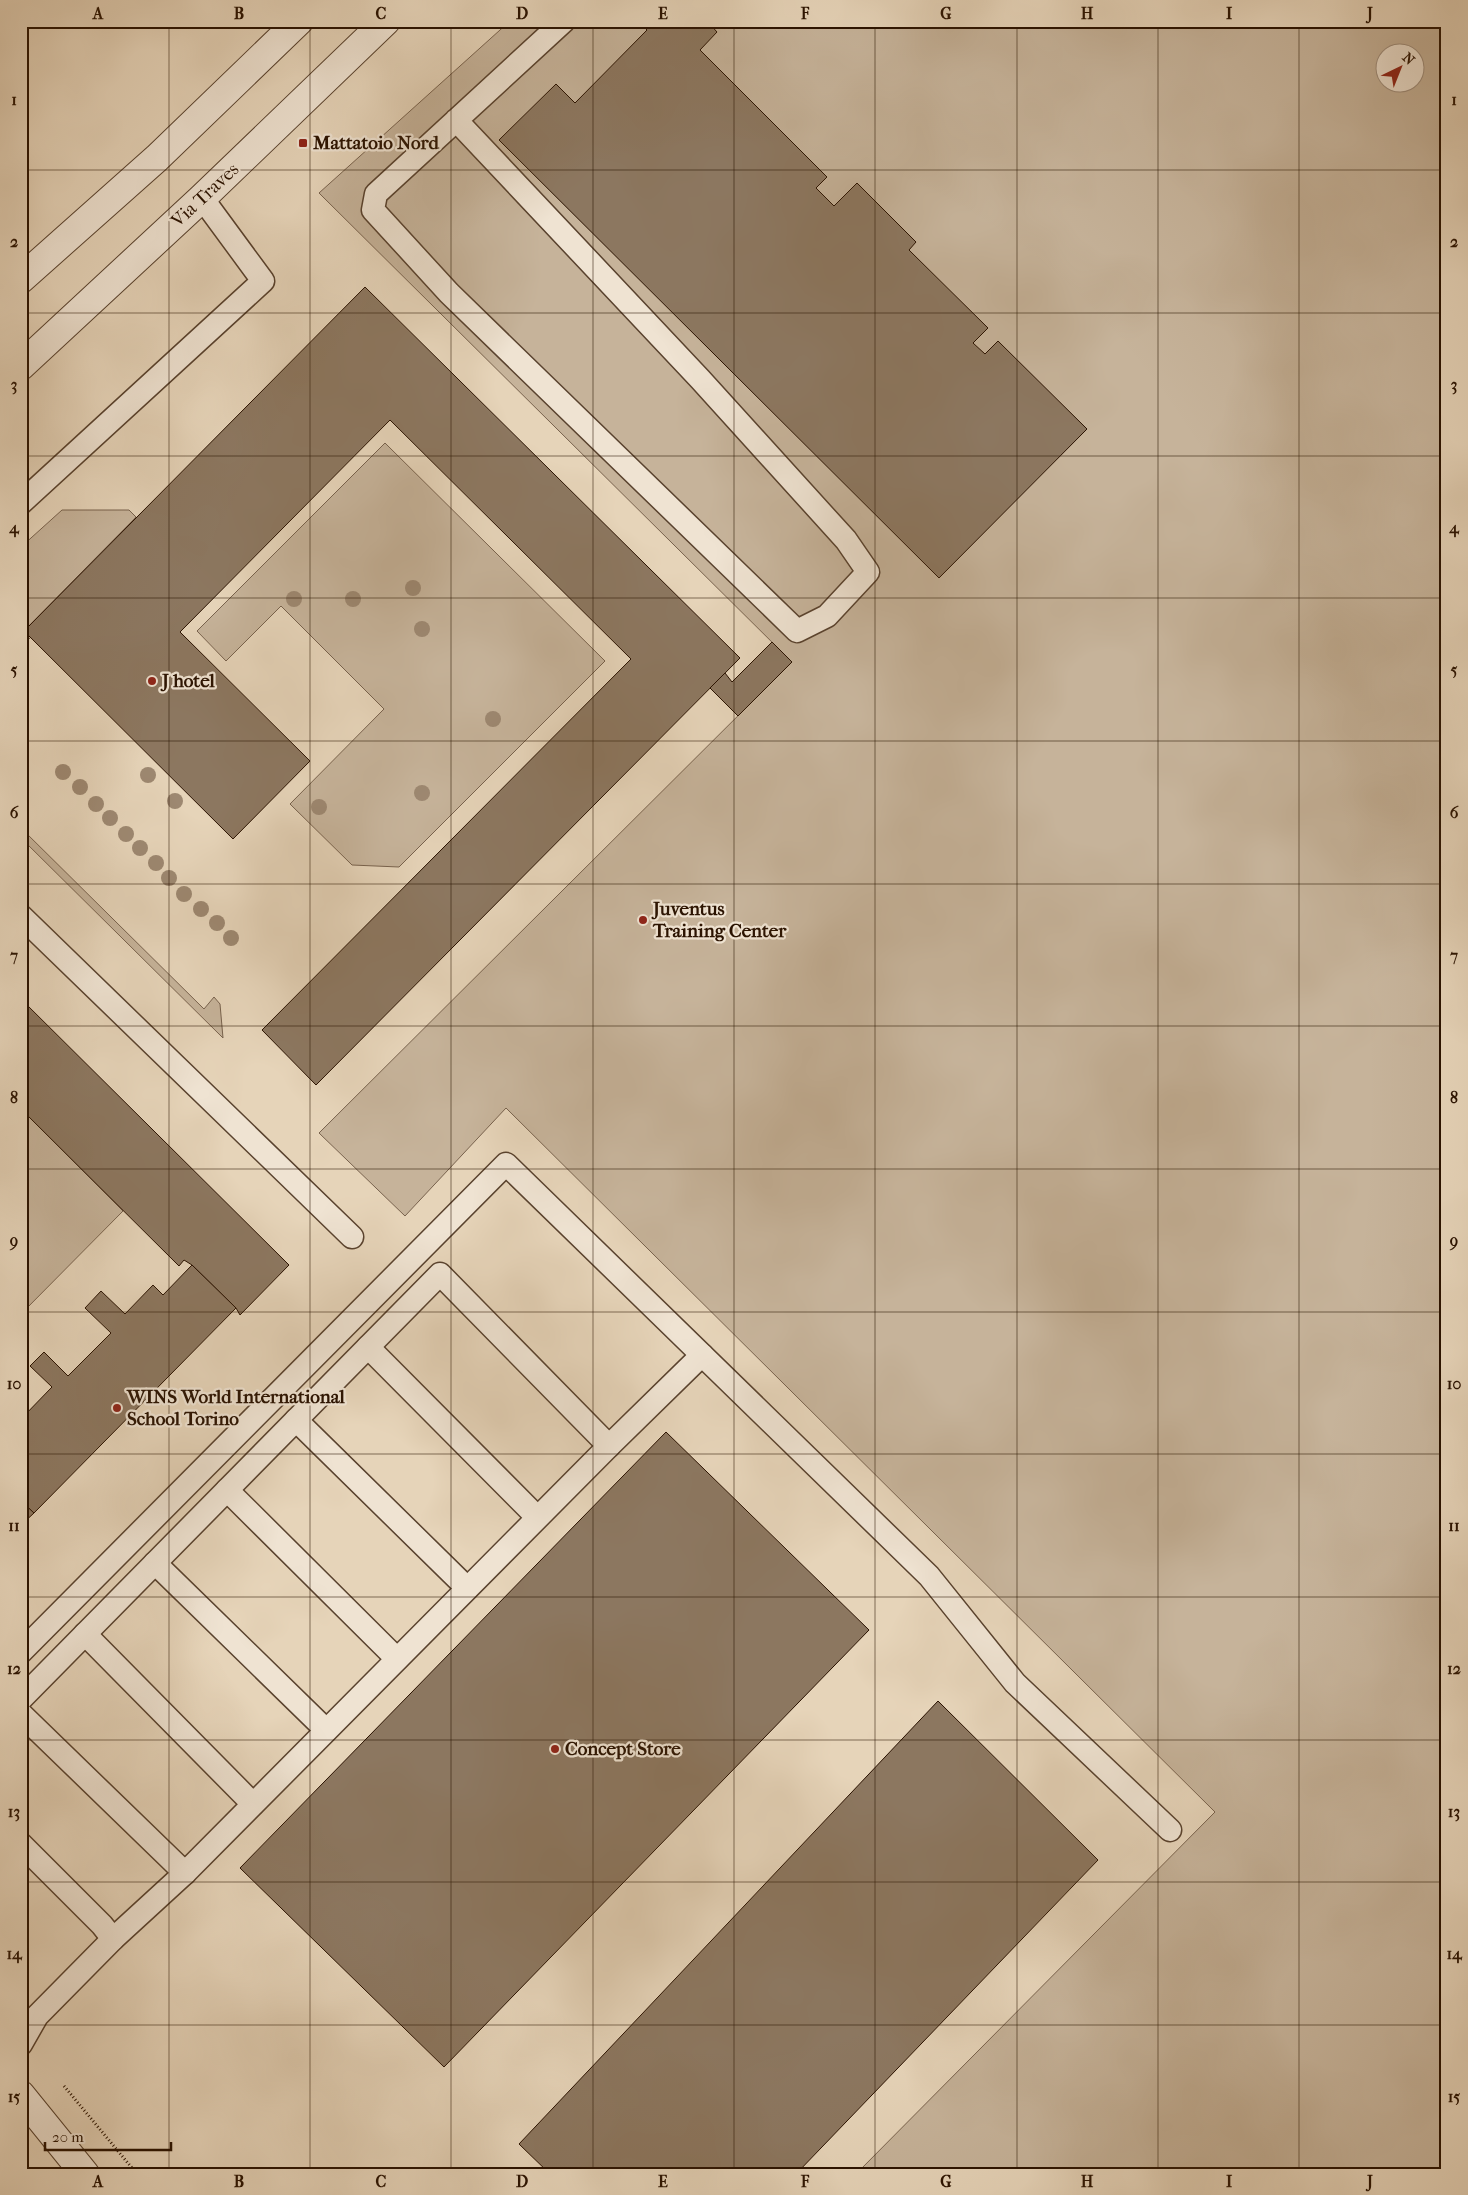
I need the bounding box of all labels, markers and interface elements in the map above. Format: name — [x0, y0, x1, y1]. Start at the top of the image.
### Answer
text: A — [92, 4, 104, 23]
text: B — [234, 4, 244, 23]
text: C — [376, 4, 387, 23]
text: D — [516, 4, 528, 23]
text: E — [658, 4, 668, 23]
text: F — [800, 4, 810, 23]
text: G — [940, 4, 952, 23]
text: H — [1081, 4, 1094, 23]
text: I — [1226, 4, 1233, 23]
text: J — [1365, 4, 1373, 24]
north arrow — [1376, 42, 1426, 92]
text: N — [1399, 49, 1418, 69]
text: 1 — [11, 90, 17, 109]
text: 1 — [1451, 90, 1457, 109]
place label: Mattatoio Nord — [312, 132, 439, 154]
marker: Mattatoio Nord — [297, 137, 309, 149]
street label: Via Traves — [166, 158, 243, 232]
text: 2 — [10, 232, 18, 251]
text: 2 — [1450, 232, 1458, 251]
text: 3 — [11, 375, 17, 395]
text: 3 — [1451, 375, 1457, 395]
text: 4 — [8, 518, 20, 538]
text: 4 — [1448, 518, 1460, 538]
text: 5 — [11, 660, 18, 679]
text: 5 — [1451, 660, 1458, 679]
place label: J hotel — [160, 670, 215, 692]
marker: J hotel — [146, 675, 158, 687]
text: 6 — [10, 803, 19, 822]
text: 6 — [1450, 803, 1459, 822]
place label: Juventus Training Center — [651, 898, 787, 942]
marker: Juventus Training Center — [637, 914, 649, 926]
text: 7 — [9, 946, 18, 965]
text: 7 — [1449, 946, 1458, 965]
text: 8 — [10, 1088, 18, 1107]
text: 8 — [1450, 1088, 1458, 1107]
text: 9 — [9, 1231, 18, 1251]
text: 9 — [1449, 1231, 1458, 1251]
text: 10 — [7, 1374, 21, 1393]
text: 10 — [1447, 1374, 1461, 1393]
place label: WINS World International School Torino — [126, 1386, 346, 1430]
marker: WINS World International School Torino — [111, 1402, 123, 1414]
text: 11 — [8, 1516, 20, 1535]
text: 11 — [1448, 1516, 1460, 1535]
text: 12 — [7, 1659, 21, 1678]
text: 12 — [1447, 1659, 1461, 1678]
place label: Concept Store — [565, 1738, 681, 1760]
marker: Concept Store — [549, 1743, 561, 1755]
text: 13 — [8, 1802, 20, 1822]
text: 13 — [1448, 1802, 1460, 1822]
text: 14 — [6, 1944, 23, 1964]
text: 14 — [1446, 1944, 1463, 1964]
text: 15 — [8, 2087, 20, 2106]
text: 15 — [1448, 2087, 1460, 2106]
scale bar — [45, 2120, 171, 2152]
text: 20 m — [52, 2128, 84, 2146]
text: A — [92, 2172, 104, 2191]
text: B — [234, 2172, 244, 2191]
text: C — [376, 2172, 387, 2191]
text: D — [516, 2172, 528, 2191]
text: E — [658, 2172, 668, 2191]
text: F — [800, 2172, 810, 2191]
text: G — [940, 2172, 952, 2191]
text: H — [1081, 2172, 1094, 2191]
text: I — [1226, 2172, 1233, 2191]
text: J — [1365, 2172, 1373, 2192]

